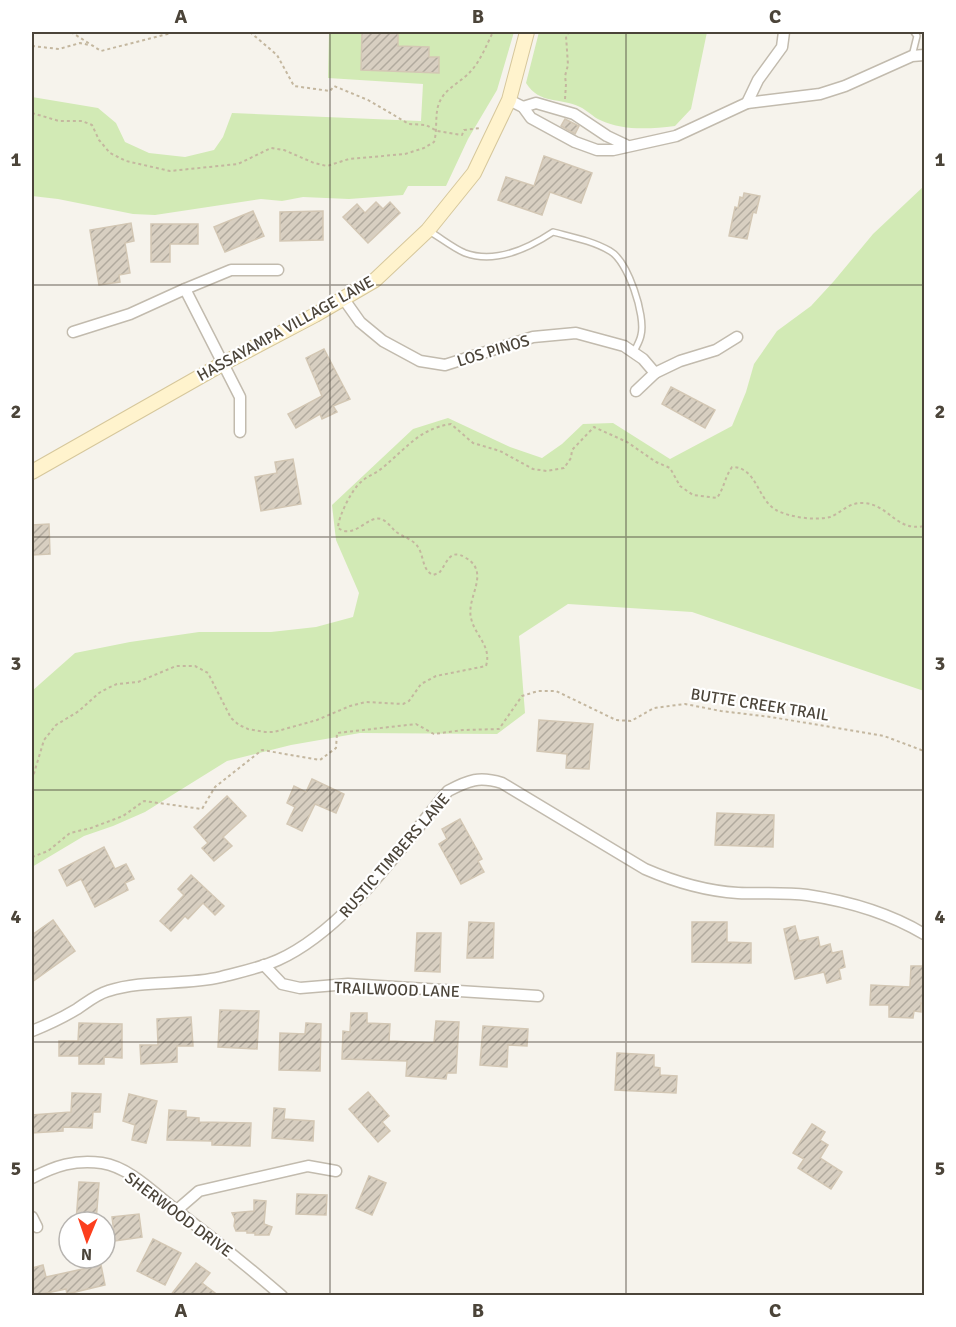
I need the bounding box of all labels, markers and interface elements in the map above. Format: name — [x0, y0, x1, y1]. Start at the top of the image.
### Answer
text: A — [175, 4, 188, 29]
text: B — [472, 4, 484, 29]
text: C — [769, 4, 781, 29]
text: 1 — [11, 147, 22, 172]
text: 1 — [935, 147, 946, 172]
street label: HASSAYAMPA VILLAGE LANE — [194, 272, 377, 386]
street label: LOS PINOS — [455, 330, 532, 371]
text: 2 — [11, 399, 21, 424]
text: 2 — [935, 399, 945, 424]
text: 3 — [11, 651, 21, 676]
text: 3 — [935, 651, 945, 676]
street label: BUTTE CREEK TRAIL — [689, 684, 830, 726]
street label: RUSTIC TIMBERS LANE — [335, 789, 454, 922]
text: 4 — [11, 904, 22, 929]
text: 4 — [935, 904, 946, 929]
street label: TRAILWOOD LANE — [334, 978, 460, 1002]
text: 5 — [11, 1156, 21, 1181]
text: 5 — [935, 1156, 945, 1181]
street label: SHERWOOD DRIVE — [121, 1168, 236, 1262]
north arrow — [57, 1210, 117, 1270]
text: N — [81, 1244, 92, 1264]
text: A — [175, 1298, 188, 1323]
text: B — [472, 1298, 484, 1323]
text: C — [769, 1298, 781, 1323]

